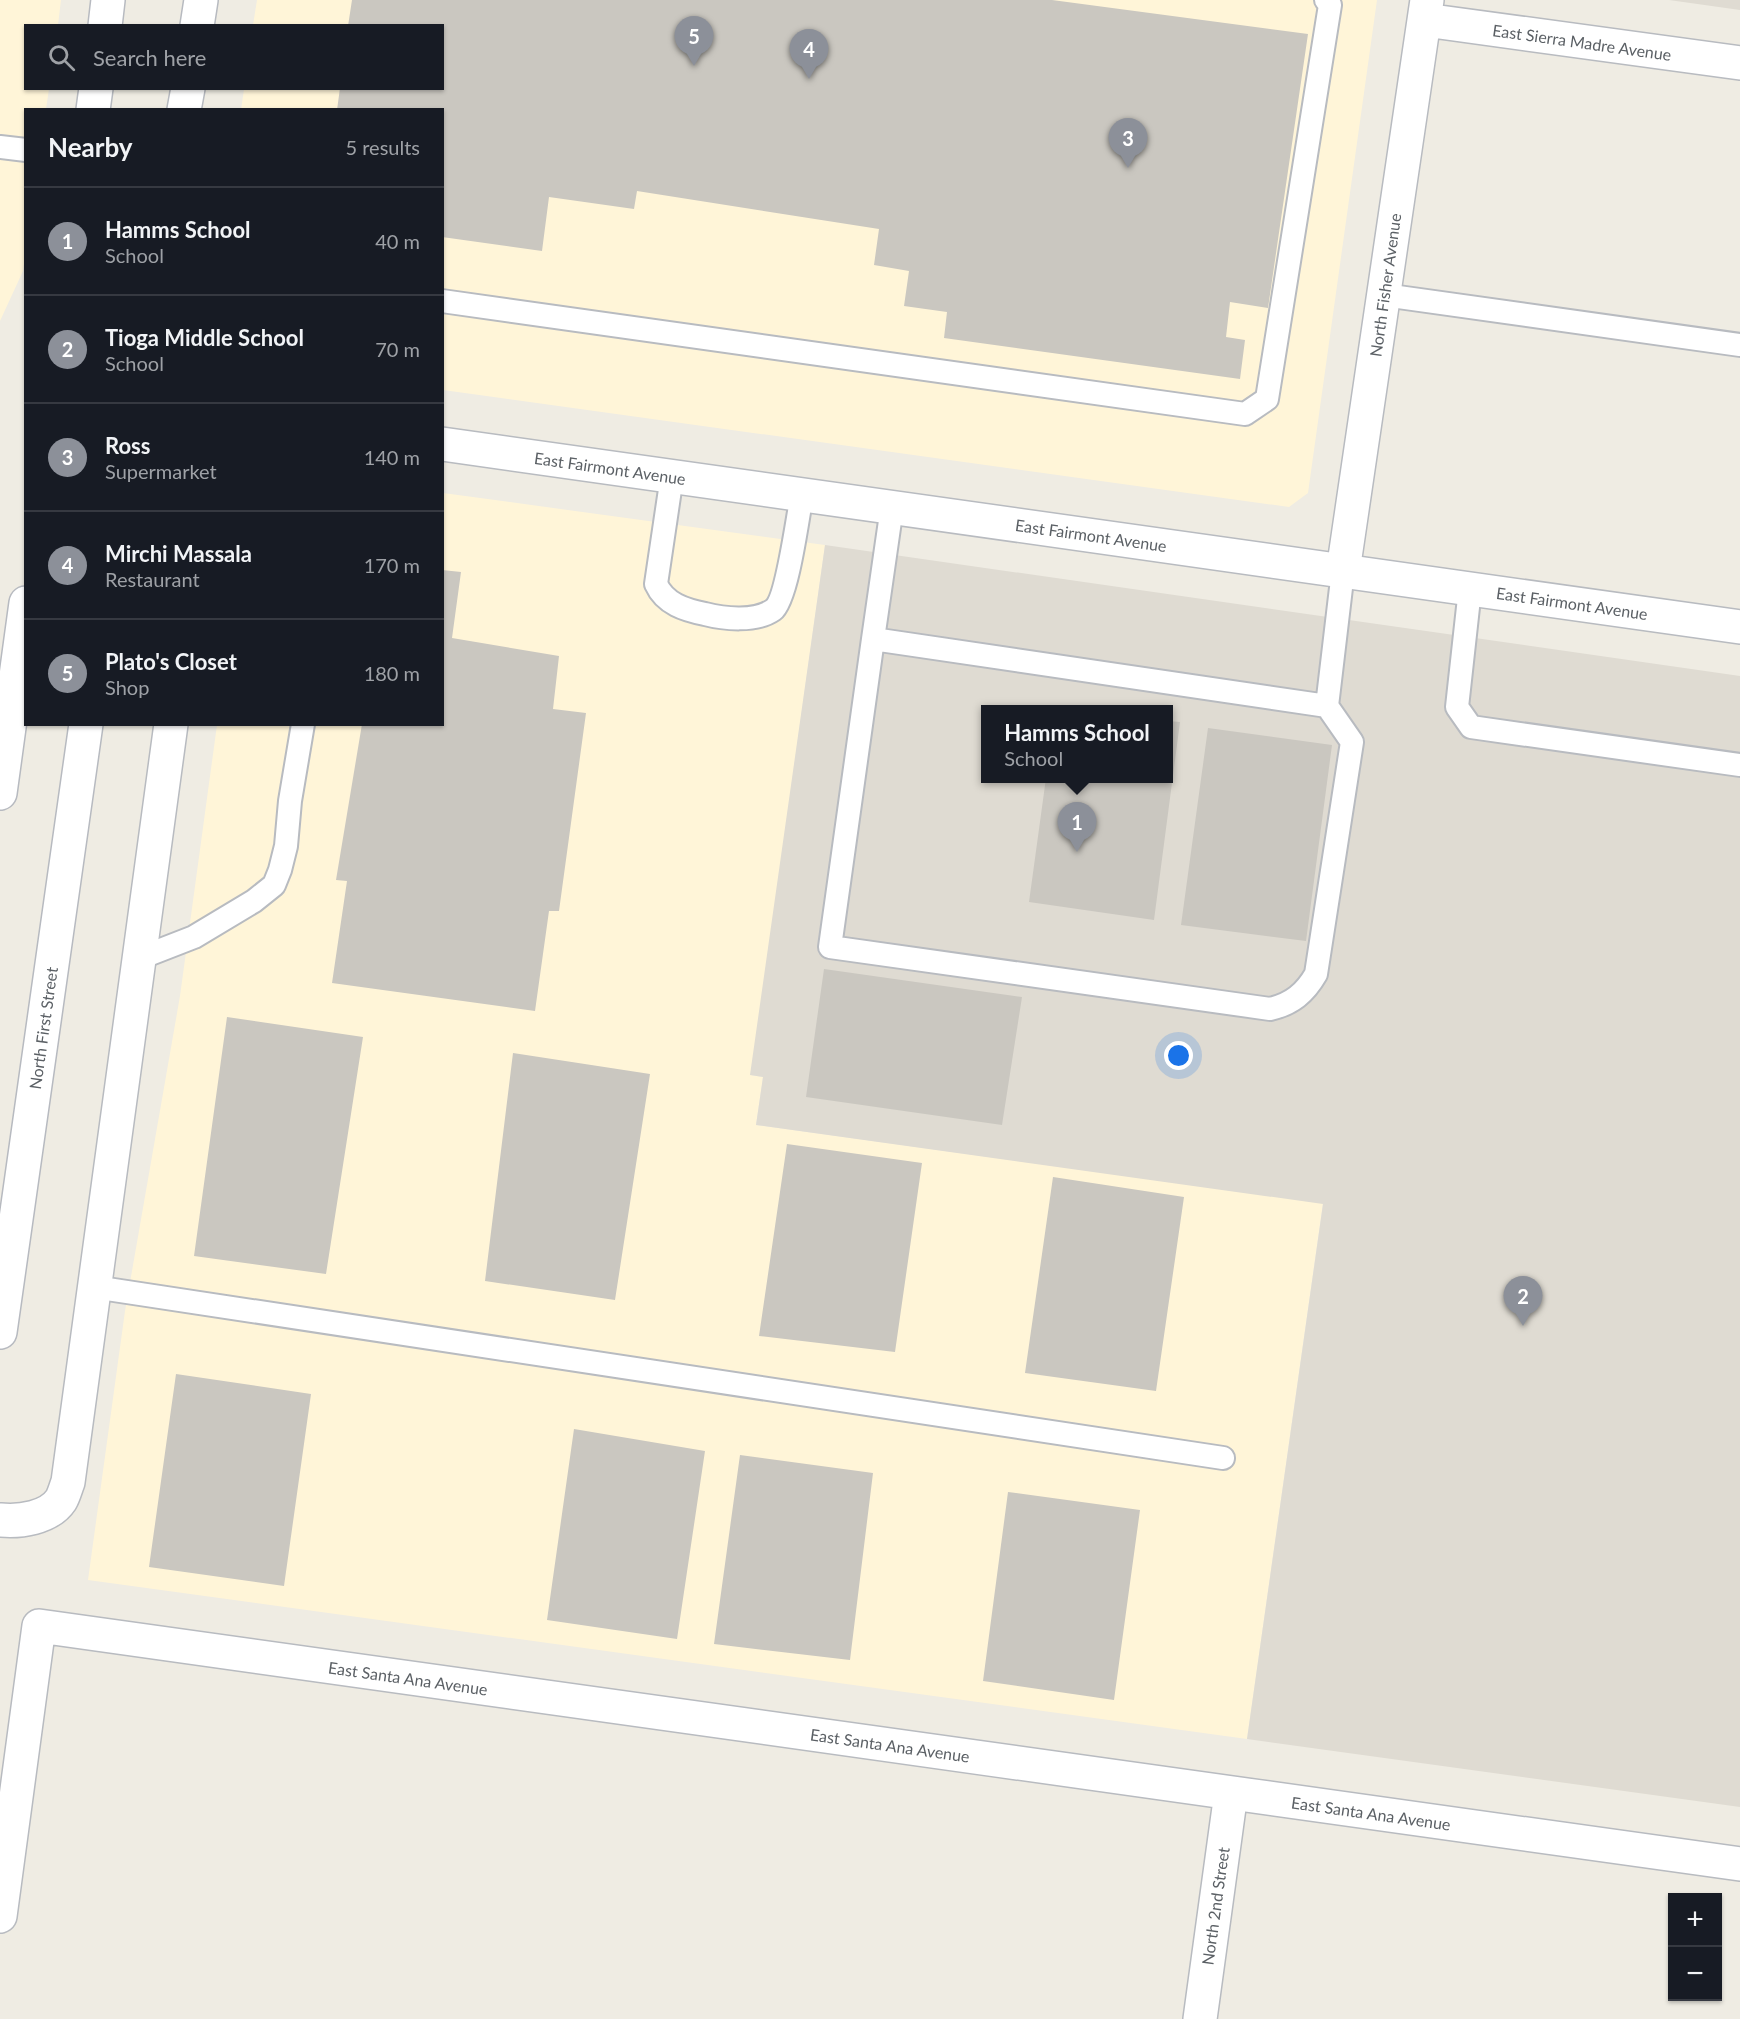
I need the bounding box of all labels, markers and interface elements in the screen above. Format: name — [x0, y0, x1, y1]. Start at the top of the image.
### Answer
pin: 5 — [674, 16, 714, 66]
street label: East Sierra Madre Avenue — [1491, 20, 1673, 64]
search box — [24, 24, 444, 90]
pin: 4 — [790, 29, 828, 79]
icon: search — [45, 41, 78, 74]
text: Search here — [93, 44, 206, 71]
pin: 3 — [1108, 118, 1148, 168]
text: Nearby — [48, 131, 133, 163]
text: 5 results — [345, 135, 420, 159]
street label: North Fisher Avenue — [1366, 212, 1404, 358]
text: Hamms School — [105, 216, 251, 243]
text: 1 — [62, 229, 73, 253]
text: 40 m — [375, 229, 420, 253]
text: School — [105, 243, 164, 267]
text: Tioga Middle School — [105, 324, 304, 351]
text: 2 — [62, 337, 73, 361]
text: 70 m — [375, 337, 420, 361]
text: School — [105, 351, 164, 375]
text: Ross — [105, 432, 150, 459]
text: 3 — [62, 445, 73, 469]
text: 140 m — [364, 445, 420, 469]
street label: East Fairmont Avenue — [533, 448, 687, 488]
text: Supermarket — [105, 459, 217, 483]
street label: East Fairmont Avenue — [1014, 515, 1168, 555]
text: Mirchi Massala — [105, 540, 252, 567]
text: 4 — [62, 553, 73, 577]
text: 170 m — [364, 553, 420, 577]
text: Restaurant — [105, 567, 200, 591]
street label: East Fairmont Avenue — [1495, 583, 1649, 623]
text: Plato's Closet — [105, 648, 237, 675]
text: 5 — [62, 661, 73, 685]
text: 180 m — [364, 661, 420, 685]
text: Shop — [105, 675, 149, 699]
popup — [981, 705, 1173, 783]
text: Hamms School — [1004, 719, 1150, 746]
text: School — [1004, 746, 1063, 770]
pin: 1 — [1058, 802, 1096, 852]
street label: North First Street — [25, 965, 61, 1090]
your location — [1164, 1041, 1193, 1070]
pin: 2 — [1504, 1276, 1543, 1326]
street label: East Santa Ana Avenue — [327, 1657, 489, 1699]
street label: East Santa Ana Avenue — [809, 1724, 971, 1766]
street label: East Santa Ana Avenue — [1290, 1792, 1452, 1834]
street label: North 2nd Street — [1197, 1845, 1233, 1966]
map controls — [1668, 1893, 1722, 2001]
button: + — [1668, 1893, 1722, 1947]
button: − — [1668, 1947, 1722, 2001]

